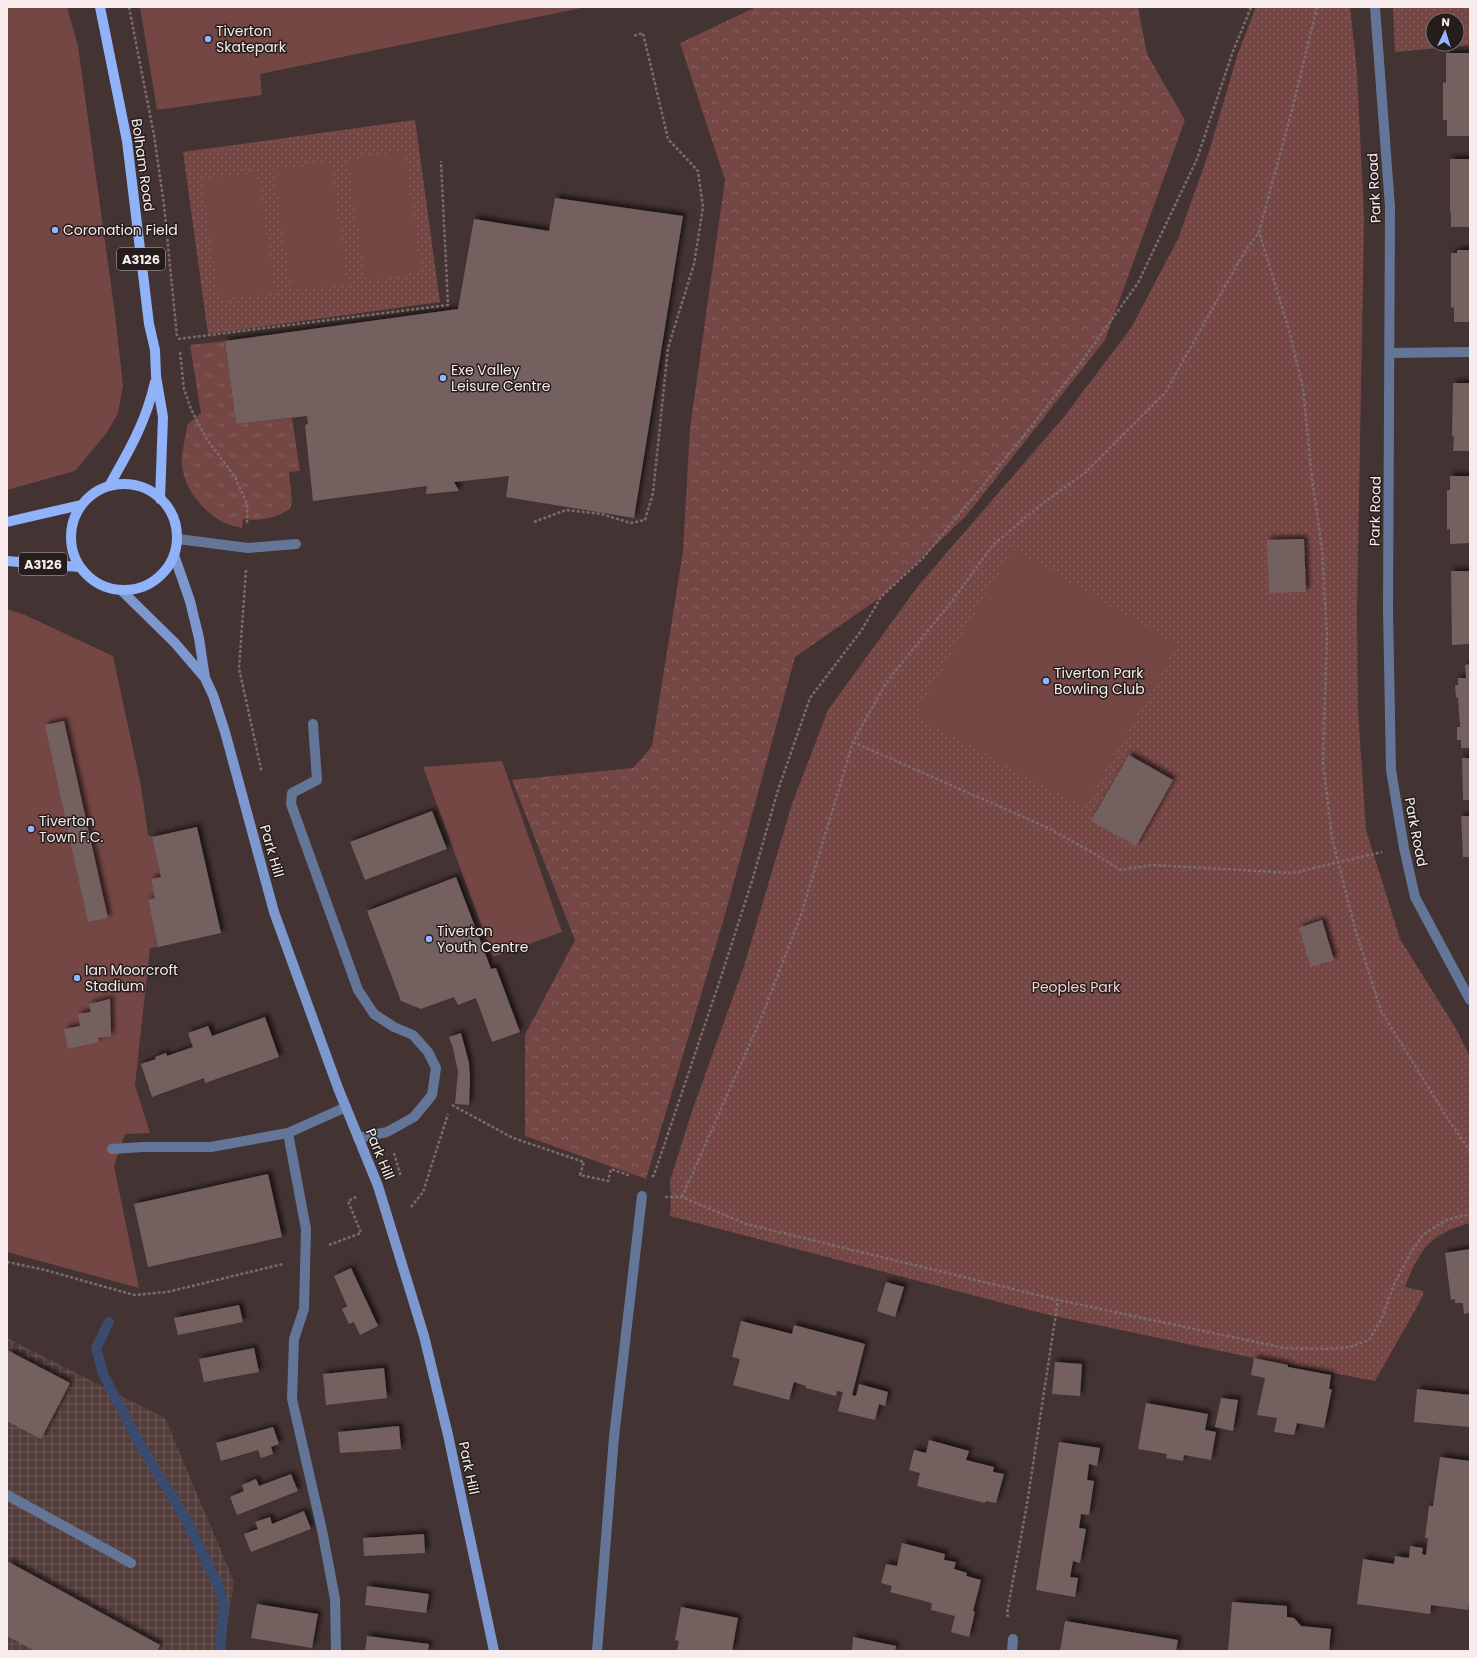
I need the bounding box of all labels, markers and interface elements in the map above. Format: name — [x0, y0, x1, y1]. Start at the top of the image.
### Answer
north arrow — [1425, 12, 1465, 52]
text: N — [1441, 14, 1450, 30]
place label: Tiverton Skatepark — [216, 21, 287, 57]
marker: Tiverton Skatepark — [203, 34, 213, 44]
street label: Bolham Road — [127, 117, 159, 213]
street label: Park Road — [1362, 152, 1386, 224]
place label: Coronation Field — [63, 220, 178, 240]
marker: Coronation Field — [50, 225, 60, 235]
road number: A3126 — [117, 248, 165, 270]
place label: Exe Valley Leisure Centre — [451, 360, 551, 396]
marker: Exe Valley Leisure Centre — [438, 373, 448, 383]
street label: Park Road — [1364, 476, 1386, 546]
road number: A3126 — [19, 553, 67, 575]
place label: Tiverton Park Bowling Club — [1054, 663, 1145, 699]
marker: Tiverton Park Bowling Club — [1041, 676, 1051, 686]
street label: Park Road — [1399, 796, 1433, 868]
place label: Tiverton Town F.C. — [39, 811, 104, 847]
street label: Park Hill — [255, 822, 289, 880]
marker: Tiverton Town F.C. — [26, 824, 36, 834]
place label: Tiverton Youth Centre — [437, 921, 529, 957]
marker: Tiverton Youth Centre — [424, 934, 434, 944]
place label: Ian Moorcroft Stadium — [85, 960, 178, 996]
marker: Ian Moorcroft Stadium — [72, 973, 82, 983]
park label: Peoples Park — [1032, 977, 1121, 997]
street label: Park Hill — [361, 1125, 399, 1183]
street label: Park Hill — [454, 1440, 484, 1496]

